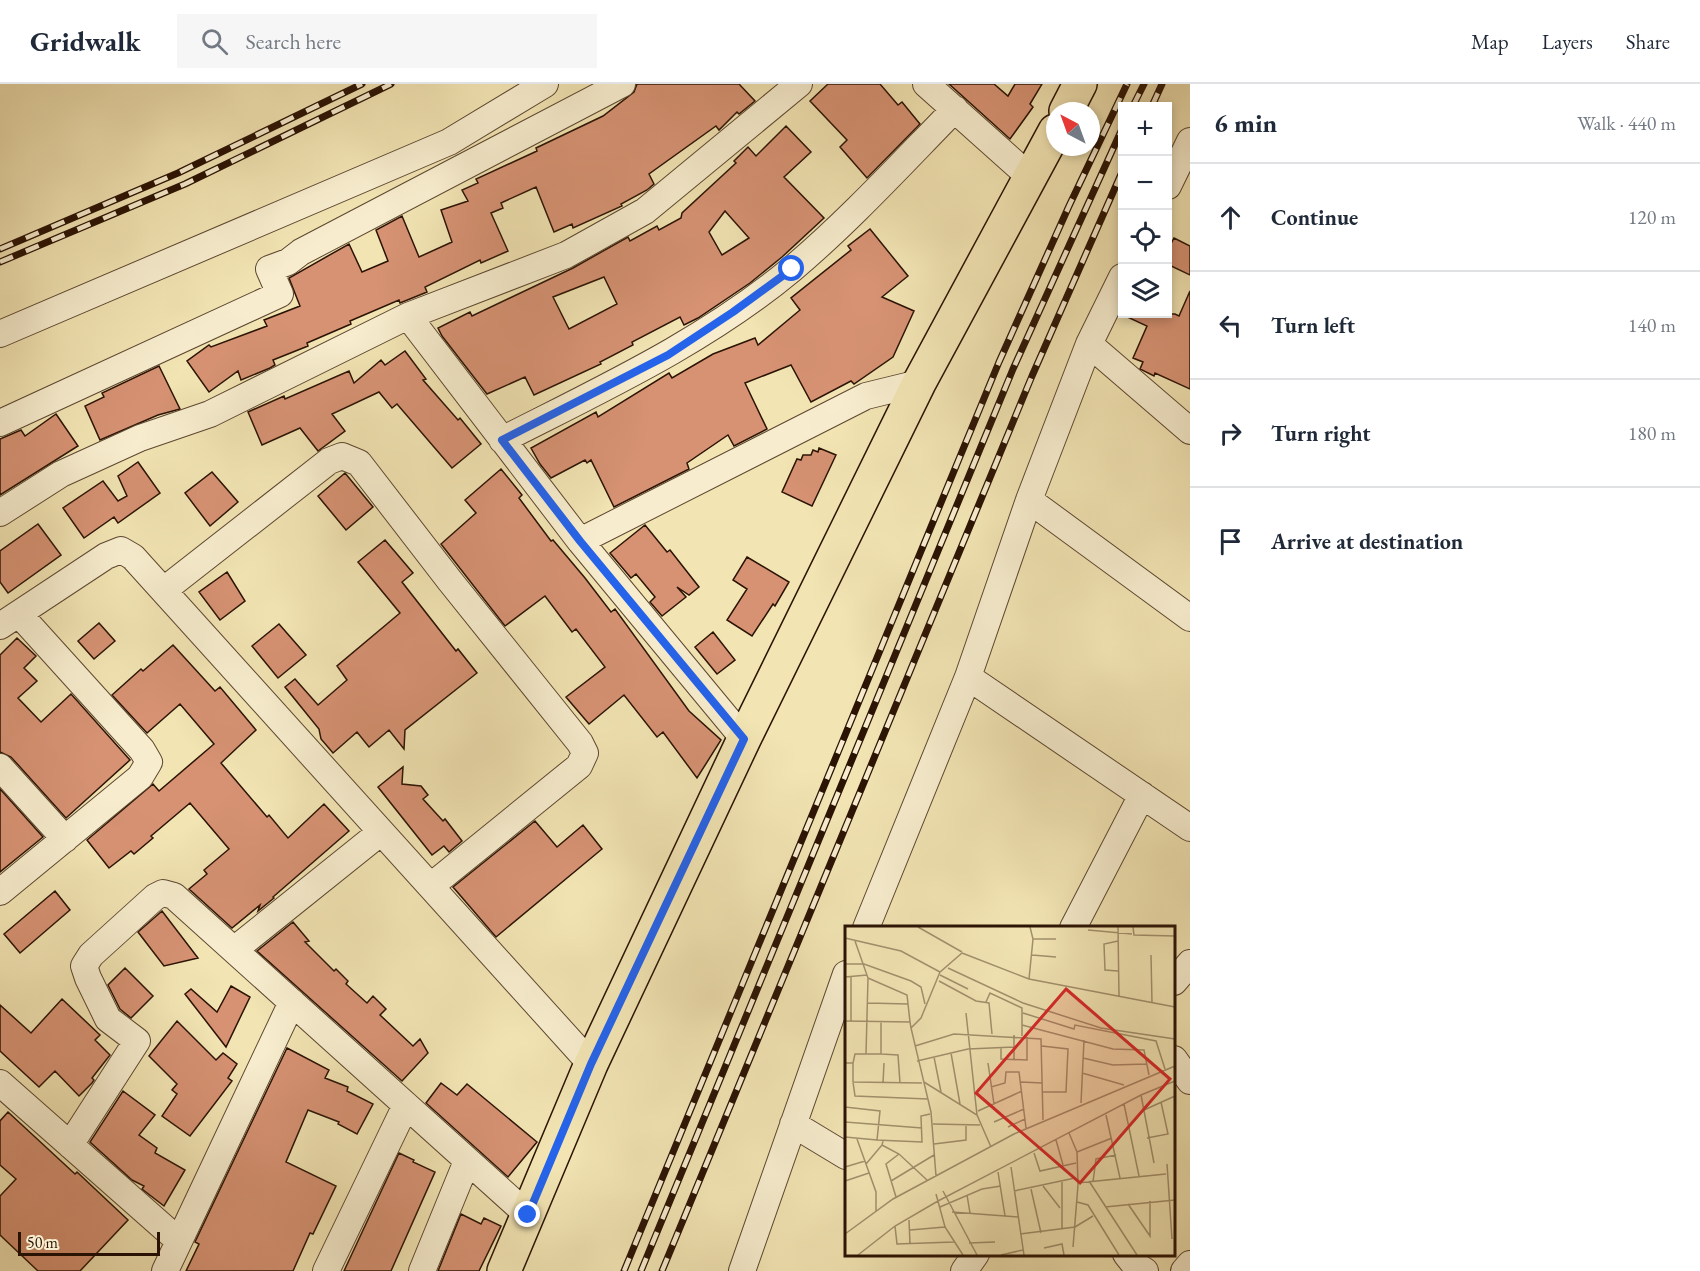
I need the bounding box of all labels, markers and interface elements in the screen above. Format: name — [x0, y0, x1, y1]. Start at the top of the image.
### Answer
search box — [177, 14, 597, 68]
text: Gridwalk — [30, 23, 141, 59]
icon: search — [198, 25, 231, 58]
text: Search here — [246, 27, 341, 56]
text: Map — [1471, 28, 1509, 55]
text: Layers — [1542, 28, 1593, 55]
text: Share — [1626, 28, 1670, 55]
north arrow — [1046, 102, 1100, 156]
map controls — [1118, 102, 1172, 318]
button: + — [1118, 102, 1172, 156]
text: 6 min — [1214, 106, 1277, 140]
text: Walk · 440 m — [1577, 110, 1676, 136]
button: − — [1118, 156, 1172, 210]
icon: ahead — [1214, 201, 1247, 234]
text: Continue — [1271, 203, 1358, 232]
text: 120 m — [1628, 204, 1676, 230]
button: locate — [1118, 210, 1172, 264]
route start — [778, 255, 804, 281]
button: layers — [1118, 264, 1172, 318]
icon: left — [1214, 309, 1247, 342]
text: Turn left — [1271, 311, 1355, 340]
text: 140 m — [1628, 312, 1676, 338]
icon: right — [1214, 417, 1247, 450]
text: Turn right — [1271, 419, 1370, 448]
text: 180 m — [1628, 420, 1676, 446]
icon: arrive — [1214, 525, 1247, 558]
text: Arrive at destination — [1271, 527, 1463, 556]
inset map — [845, 926, 1175, 1256]
route end — [514, 1201, 540, 1227]
scale bar — [18, 1229, 160, 1256]
text: 50 m — [27, 1232, 58, 1253]

